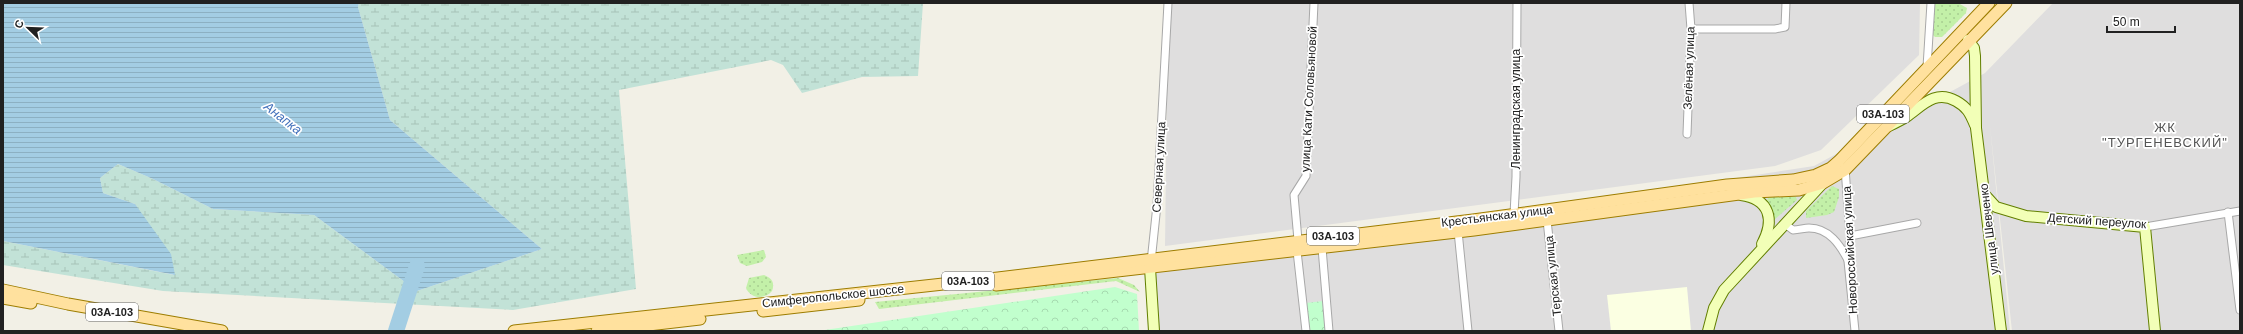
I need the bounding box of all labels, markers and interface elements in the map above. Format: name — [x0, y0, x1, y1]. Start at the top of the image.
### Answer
north arrow — [8, 8, 48, 48]
scale bar — [2107, 8, 2175, 34]
text: 50 m — [2113, 15, 2140, 29]
text: С — [12, 18, 26, 30]
street label: улица Кати Соловьяновой — [1298, 26, 1320, 172]
street label: Зелёная улица — [1681, 26, 1697, 110]
street label: Ленинградская улица — [1509, 49, 1523, 169]
water label: Анапка — [260, 98, 305, 137]
road number: 03А-103 — [1857, 105, 1909, 123]
district label: ЖК "ТУРГЕНЕВСКИЙ" — [2102, 120, 2228, 150]
street label: Северная улица — [1150, 121, 1168, 213]
street label: улица Шевченко — [1976, 182, 2002, 275]
street label: Новороссийская улица — [1840, 185, 1860, 314]
street label: Крестьянская улица — [1440, 202, 1554, 230]
street label: Детский переулок — [2047, 211, 2148, 231]
road number: 03А-103 — [1307, 227, 1359, 245]
street label: Терская улица — [1542, 235, 1564, 317]
road number: 03А-103 — [942, 272, 994, 290]
street label: Симферопольское шоссе — [761, 282, 905, 310]
road number: 03А-103 — [86, 303, 138, 321]

